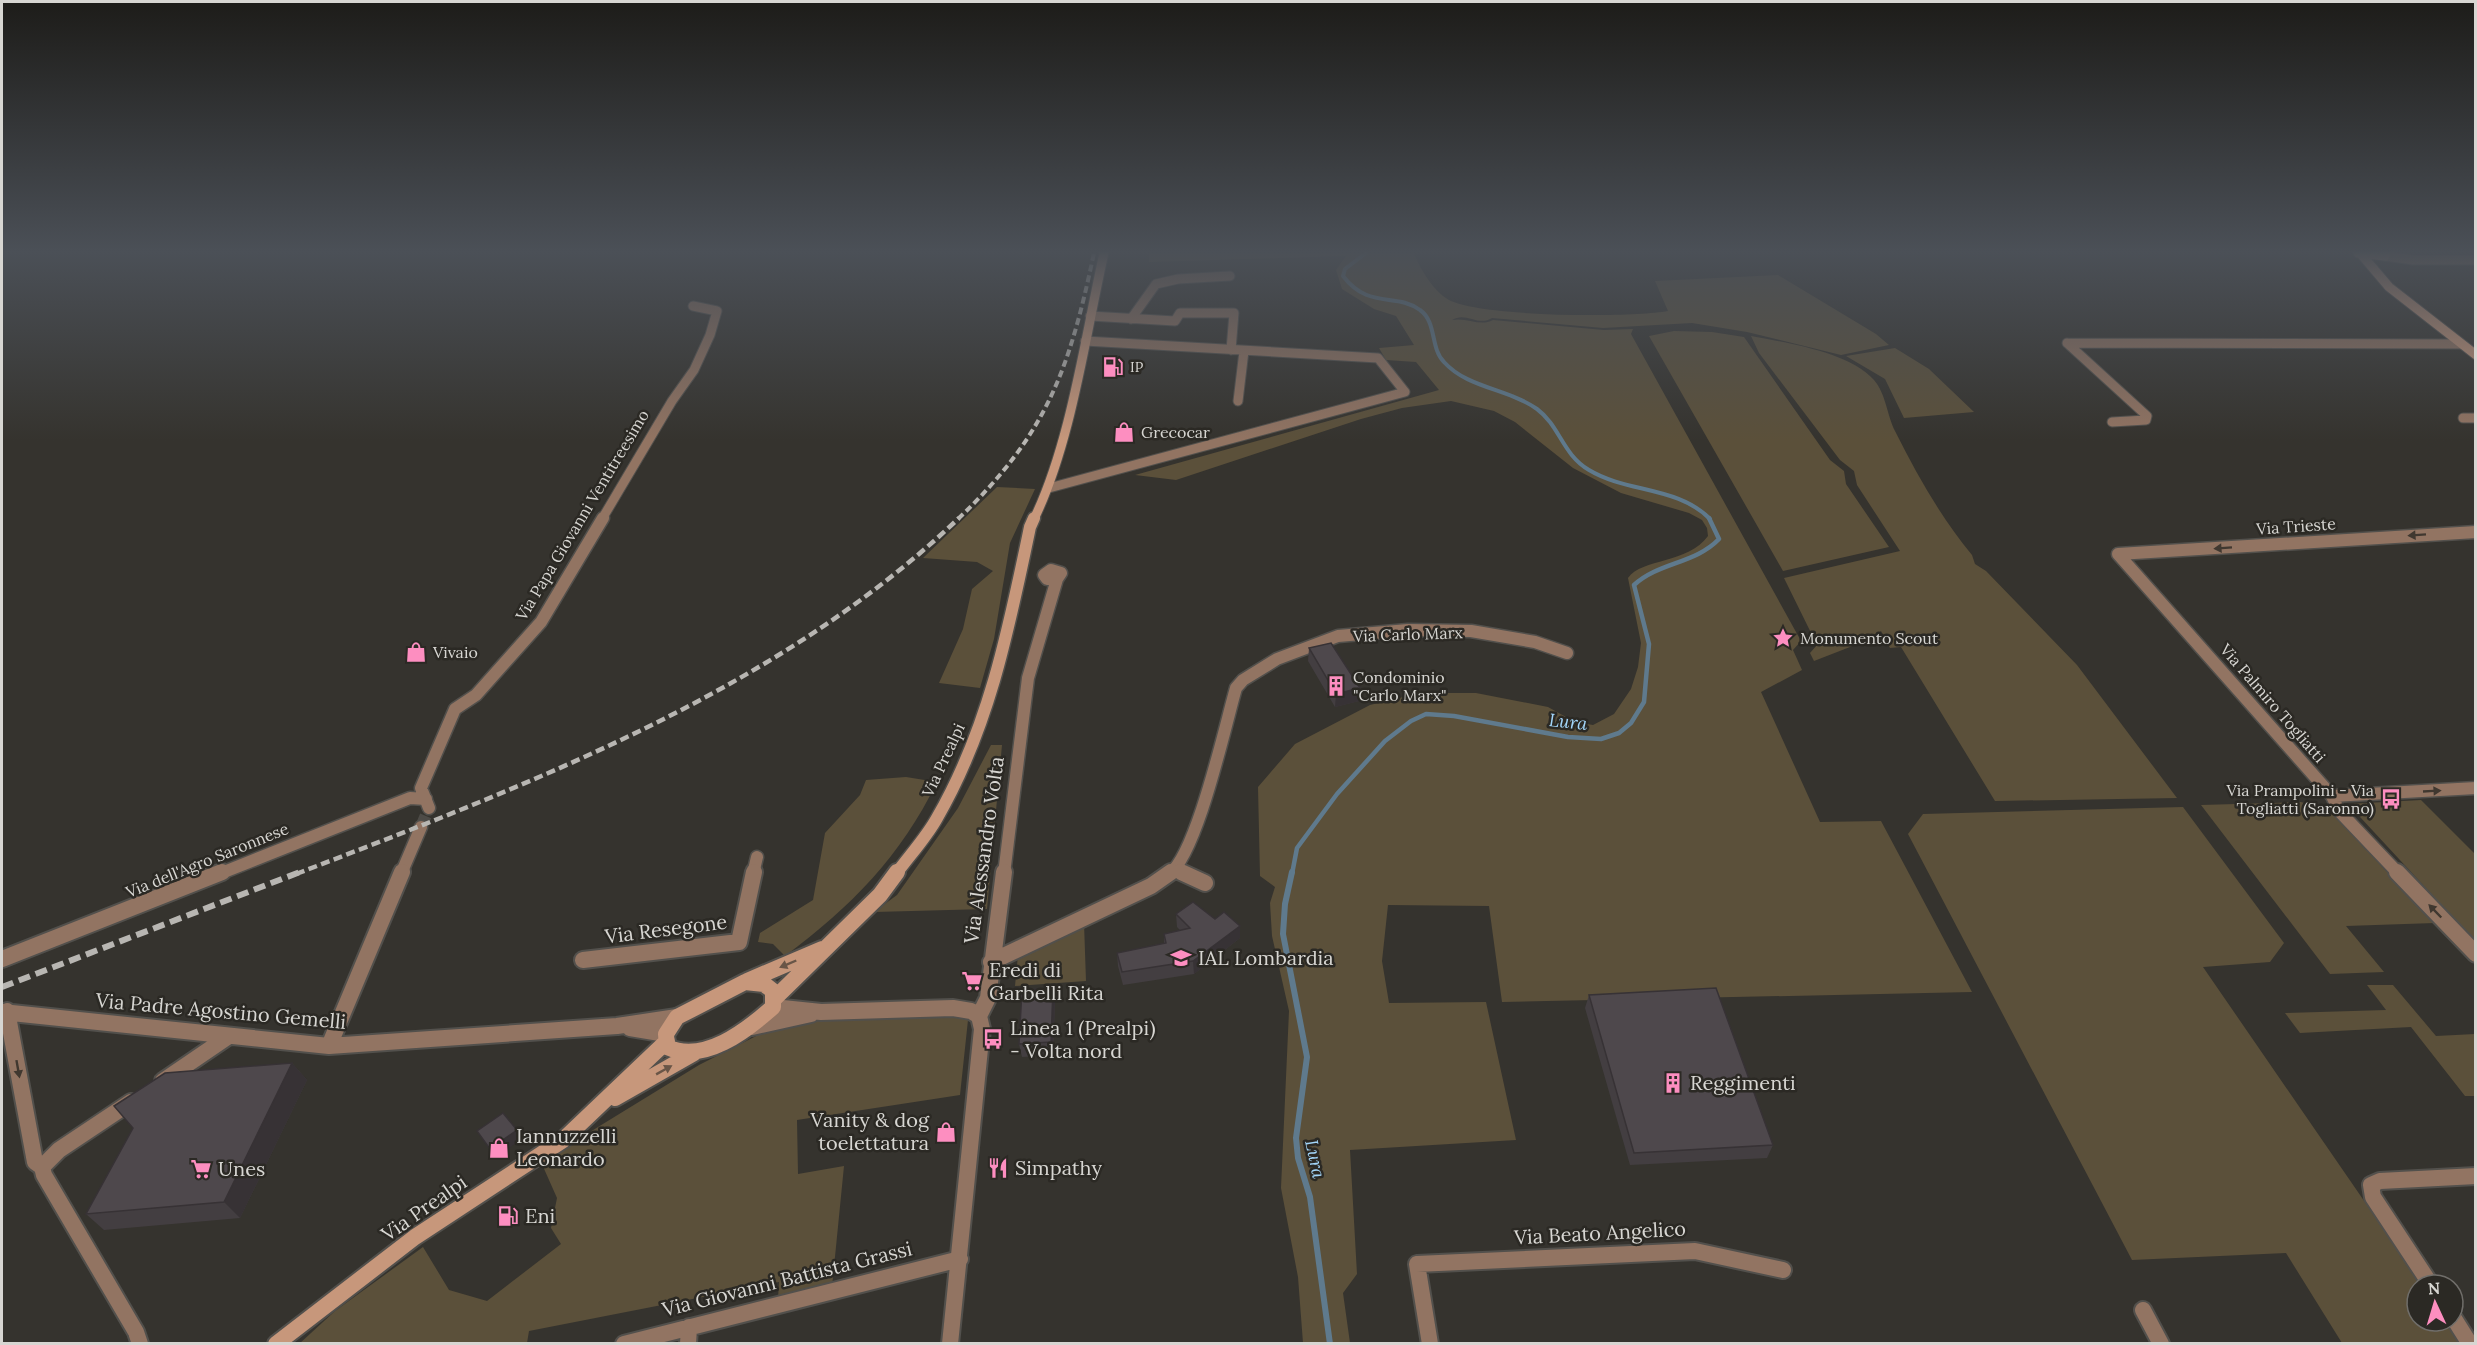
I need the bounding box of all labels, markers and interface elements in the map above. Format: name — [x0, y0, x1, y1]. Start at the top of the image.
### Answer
fuel station icon: IP — [1101, 355, 1125, 379]
place label: IP — [1130, 358, 1144, 376]
street label: Via Papa Giovanni Ventitreesimo — [511, 406, 653, 625]
shop icon: Grecocar — [1112, 420, 1136, 444]
place label: Grecocar — [1141, 422, 1210, 442]
street label: Via Trieste — [2255, 513, 2337, 539]
one-way arrow — [2408, 531, 2427, 540]
one-way arrow — [2213, 543, 2232, 552]
street label: Via Carlo Marx — [1352, 622, 1464, 646]
place icon: Monumento Scout — [1771, 626, 1795, 650]
place label: Monumento Scout — [1800, 628, 1939, 648]
street label: Via Palmiro Togliatti — [2215, 639, 2330, 766]
shop icon: Vivaio — [404, 640, 428, 664]
place label: Vivaio — [432, 642, 478, 662]
place label: Condominio "Carlo Marx" — [1353, 667, 1447, 705]
building icon: Condominio "Carlo Marx" — [1324, 674, 1348, 698]
water label: Lura — [1548, 708, 1589, 735]
street label: Via Prealpi — [917, 720, 969, 801]
street label: Via Alessandro Volta — [958, 755, 1009, 946]
place label: Via Prampolini - Via Togliatti (Saronno) — [2226, 780, 2374, 819]
one-way arrow — [2423, 786, 2442, 795]
bus stop icon: Via Prampolini - Via Togliatti (Saronno) — [2379, 787, 2403, 811]
street label: Via dell'Agro Saronnese — [122, 818, 292, 902]
one-way arrow — [2428, 904, 2442, 919]
street label: Via Resegone — [602, 909, 729, 949]
place label: IAL Lombardia — [1198, 945, 1334, 970]
school or university icon: IAL Lombardia — [1169, 946, 1193, 970]
place label: Eredi di Garbelli Rita — [989, 957, 1104, 1005]
one-way arrow — [779, 960, 797, 969]
supermarket icon: Eredi di Garbelli Rita — [960, 969, 984, 993]
street label: Via Padre Agostino Gemelli — [94, 987, 347, 1034]
place label: Linea 1 (Prealpi) - Volta nord — [1010, 1015, 1156, 1063]
bus stop icon: Linea 1 (Prealpi) - Volta nord — [981, 1027, 1005, 1051]
one-way arrow — [14, 1059, 23, 1078]
one-way arrow — [656, 1065, 672, 1076]
place label: Reggimenti — [1690, 1070, 1796, 1095]
building icon: Reggimenti — [1661, 1071, 1685, 1095]
place label: Vanity & dog toelettatura — [810, 1107, 930, 1155]
shop icon: Vanity & dog toelettatura — [934, 1120, 958, 1144]
place label: Iannuzzelli Leonardo — [516, 1123, 617, 1171]
shop icon: Iannuzzelli Leonardo — [487, 1136, 511, 1160]
water label: Lura — [1300, 1138, 1331, 1180]
place label: Simpathy — [1015, 1155, 1102, 1180]
place label: Unes — [218, 1156, 265, 1181]
restaurant icon: Simpathy — [986, 1156, 1010, 1180]
supermarket icon: Unes — [189, 1157, 213, 1181]
street label: Via Prealpi — [375, 1169, 471, 1247]
place label: Eni — [525, 1203, 555, 1228]
fuel station icon: Eni — [496, 1204, 520, 1228]
street label: Via Beato Angelico — [1513, 1216, 1686, 1250]
street label: Via Giovanni Battista Grassi — [658, 1235, 914, 1322]
north arrow — [2405, 1273, 2465, 1333]
text: N — [2427, 1278, 2441, 1298]

